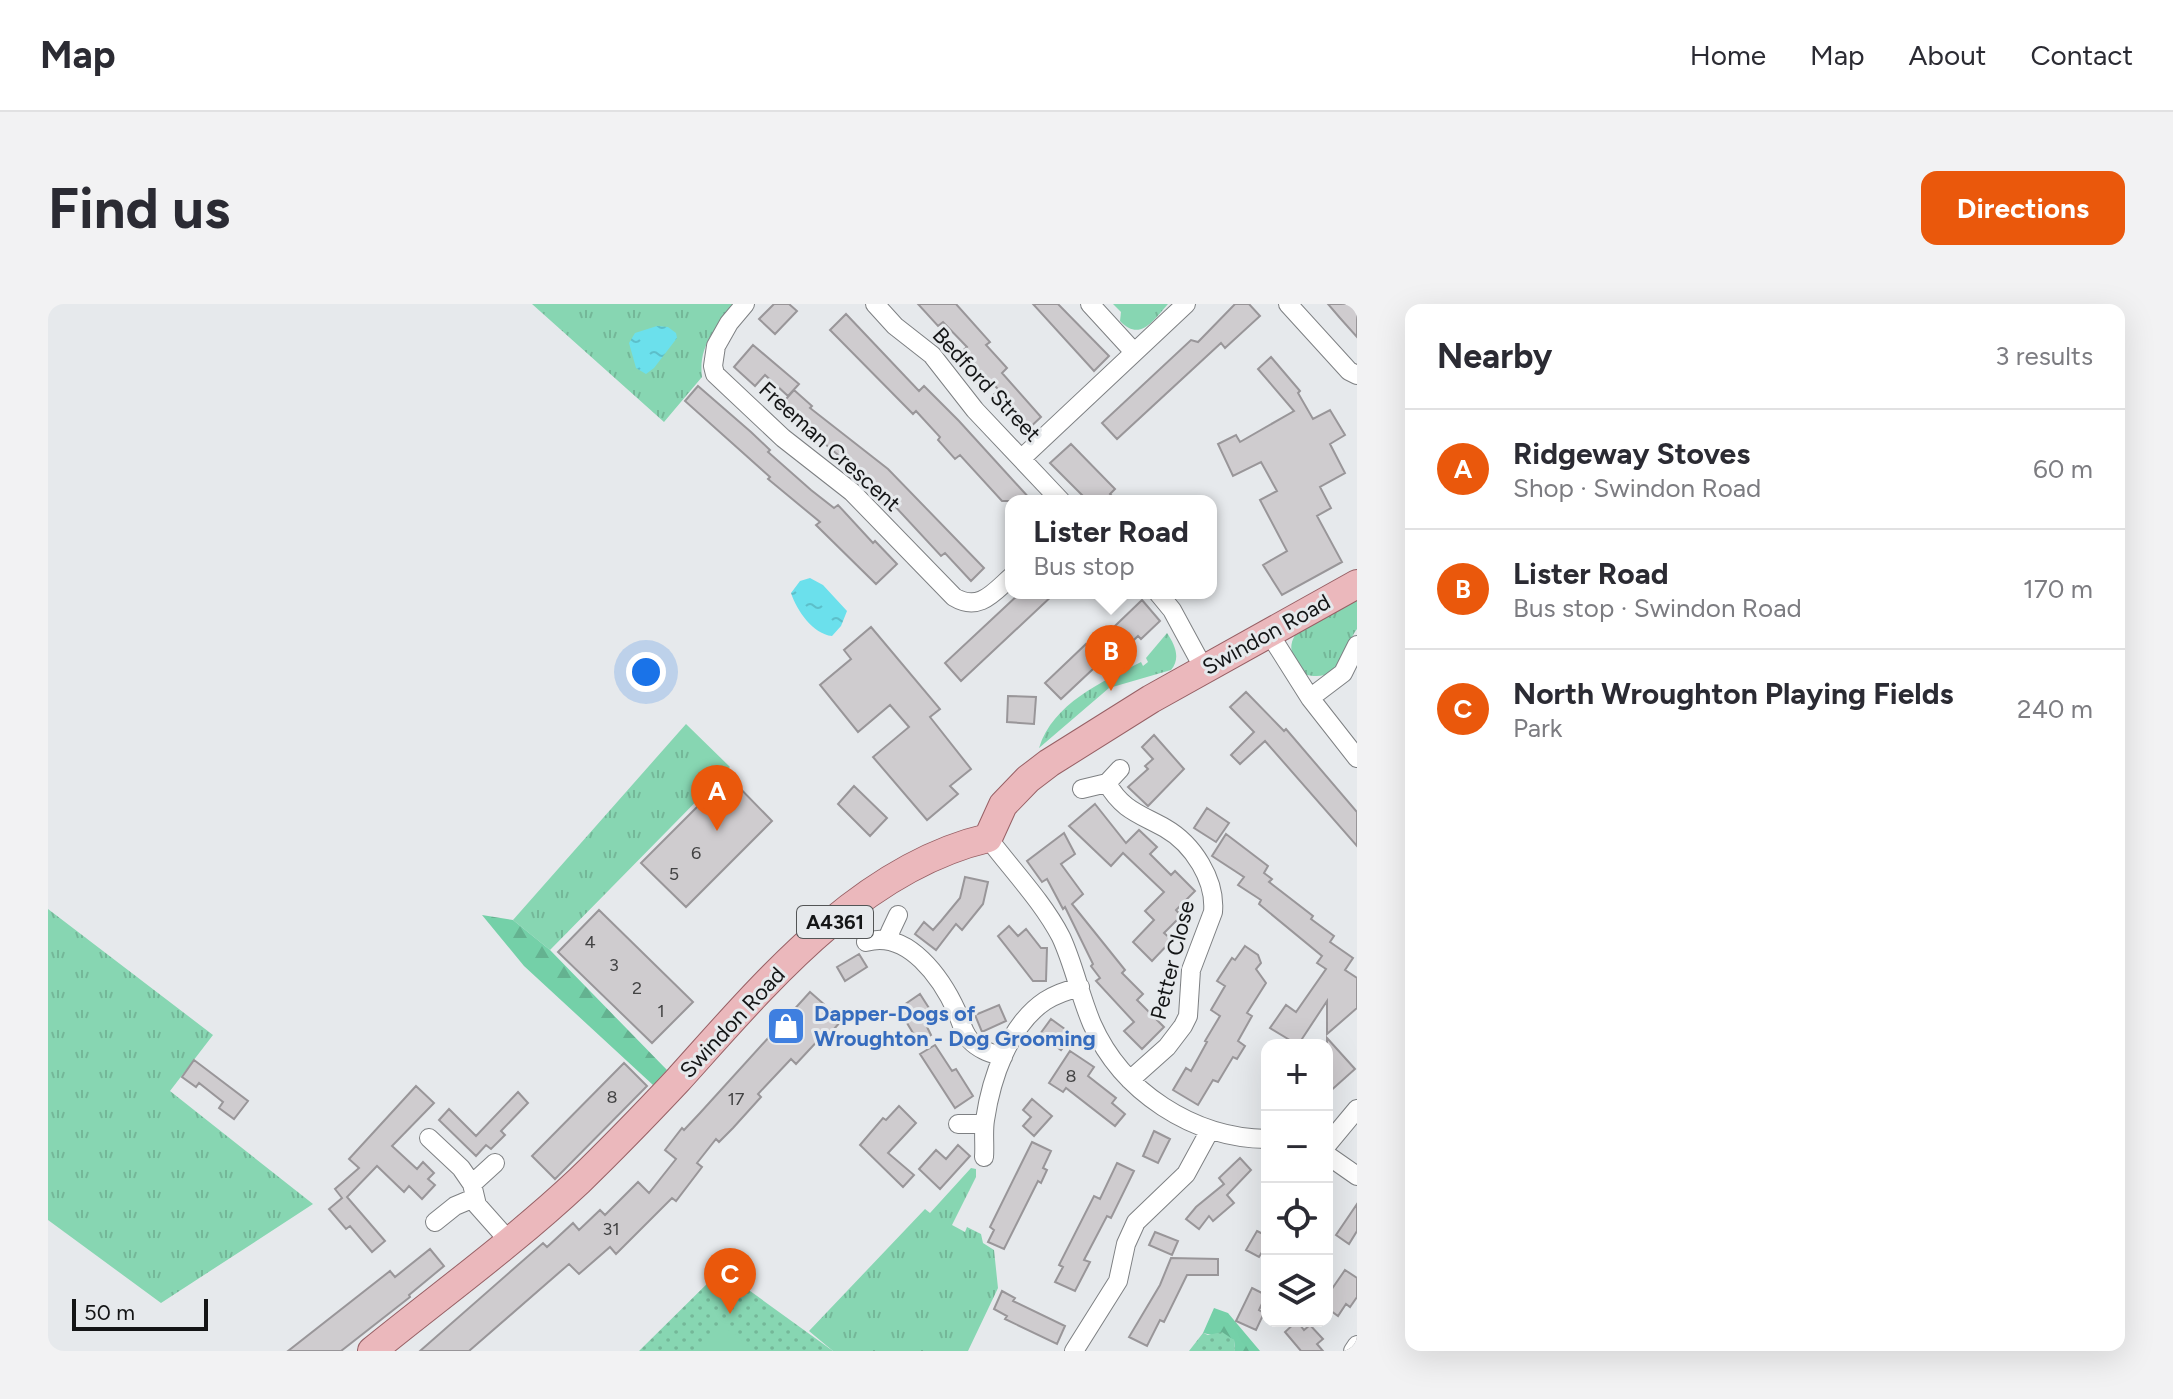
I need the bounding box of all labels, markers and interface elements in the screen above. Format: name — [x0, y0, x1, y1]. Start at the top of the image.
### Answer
text: Map — [40, 32, 116, 78]
text: Home — [1690, 38, 1766, 72]
text: Map — [1810, 38, 1865, 72]
text: About — [1909, 38, 1986, 72]
text: Contact — [2030, 38, 2133, 72]
button: Directions — [1921, 171, 2125, 245]
text: Find us — [48, 175, 230, 242]
street label: Bedford Street — [927, 322, 1046, 447]
text: Nearby — [1437, 336, 1552, 377]
text: 3 results — [1995, 340, 2093, 372]
street label: Freeman Crescent — [753, 376, 906, 517]
text: Ridgeway Stoves — [1513, 435, 1750, 472]
text: A — [1454, 453, 1472, 485]
text: 60 m — [2033, 453, 2093, 485]
text: Shop · Swindon Road — [1513, 472, 1761, 504]
popup — [1005, 495, 1217, 599]
text: Lister Road — [1033, 513, 1189, 550]
text: Bus stop — [1033, 550, 1135, 582]
text: Lister Road — [1513, 555, 1669, 592]
text: B — [1455, 573, 1471, 605]
text: 170 m — [2023, 573, 2093, 605]
street label: Swindon Road — [1198, 588, 1335, 681]
text: Bus stop · Swindon Road — [1513, 592, 1802, 624]
pin: B — [1085, 625, 1137, 691]
your location — [626, 652, 666, 692]
text: North Wroughton Playing Fields — [1513, 675, 1954, 712]
text: C — [1454, 693, 1472, 725]
text: 240 m — [2017, 693, 2093, 725]
text: Park — [1513, 712, 1562, 744]
pin: A — [691, 765, 743, 831]
house number: 6 — [691, 842, 701, 864]
house number: 5 — [669, 863, 679, 885]
street label: Petter Close — [1145, 898, 1200, 1022]
road number: A4361 — [797, 906, 873, 938]
house number: 4 — [584, 931, 596, 953]
house number: 3 — [609, 954, 619, 976]
street label: Swindon Road — [674, 961, 791, 1084]
house number: 2 — [632, 977, 642, 999]
house number: 1 — [657, 1000, 665, 1022]
place label: Dapper-Dogs of Wroughton - Dog Grooming — [814, 1000, 1096, 1052]
shop icon: Dapper-Dogs of Wroughton - Dog Grooming — [765, 1005, 807, 1047]
map controls — [1261, 1039, 1333, 1327]
button: + — [1261, 1039, 1333, 1111]
house number: 8 — [1065, 1065, 1077, 1087]
house number: 8 — [606, 1086, 618, 1108]
house number: 17 — [727, 1088, 745, 1110]
button: − — [1261, 1111, 1333, 1183]
button: locate — [1261, 1183, 1333, 1255]
house number: 31 — [602, 1218, 620, 1240]
pin: C — [704, 1248, 756, 1314]
button: layers — [1261, 1255, 1333, 1327]
scale bar — [72, 1295, 208, 1331]
text: 50 m — [84, 1299, 135, 1326]

